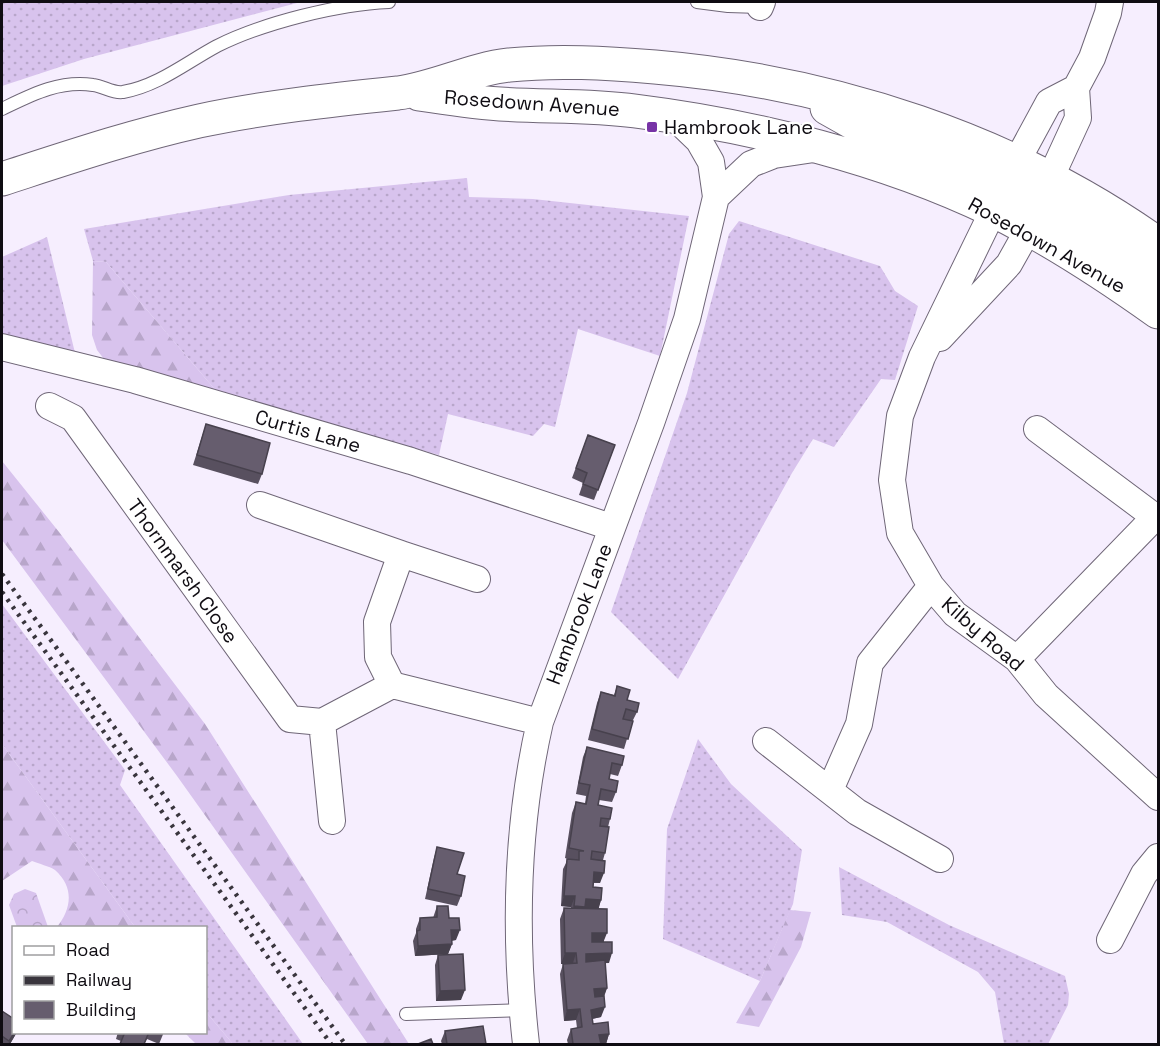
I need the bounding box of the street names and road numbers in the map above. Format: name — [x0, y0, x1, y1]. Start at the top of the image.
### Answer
street label: Rosedown Avenue — [443, 84, 621, 122]
street label: Rosedown Avenue — [964, 191, 1130, 299]
street label: Curtis Lane — [252, 403, 364, 459]
street label: Thornmarsh Close — [122, 494, 244, 648]
street label: Hambrook Lane — [540, 540, 618, 688]
street label: Kilby Road — [936, 591, 1030, 677]

